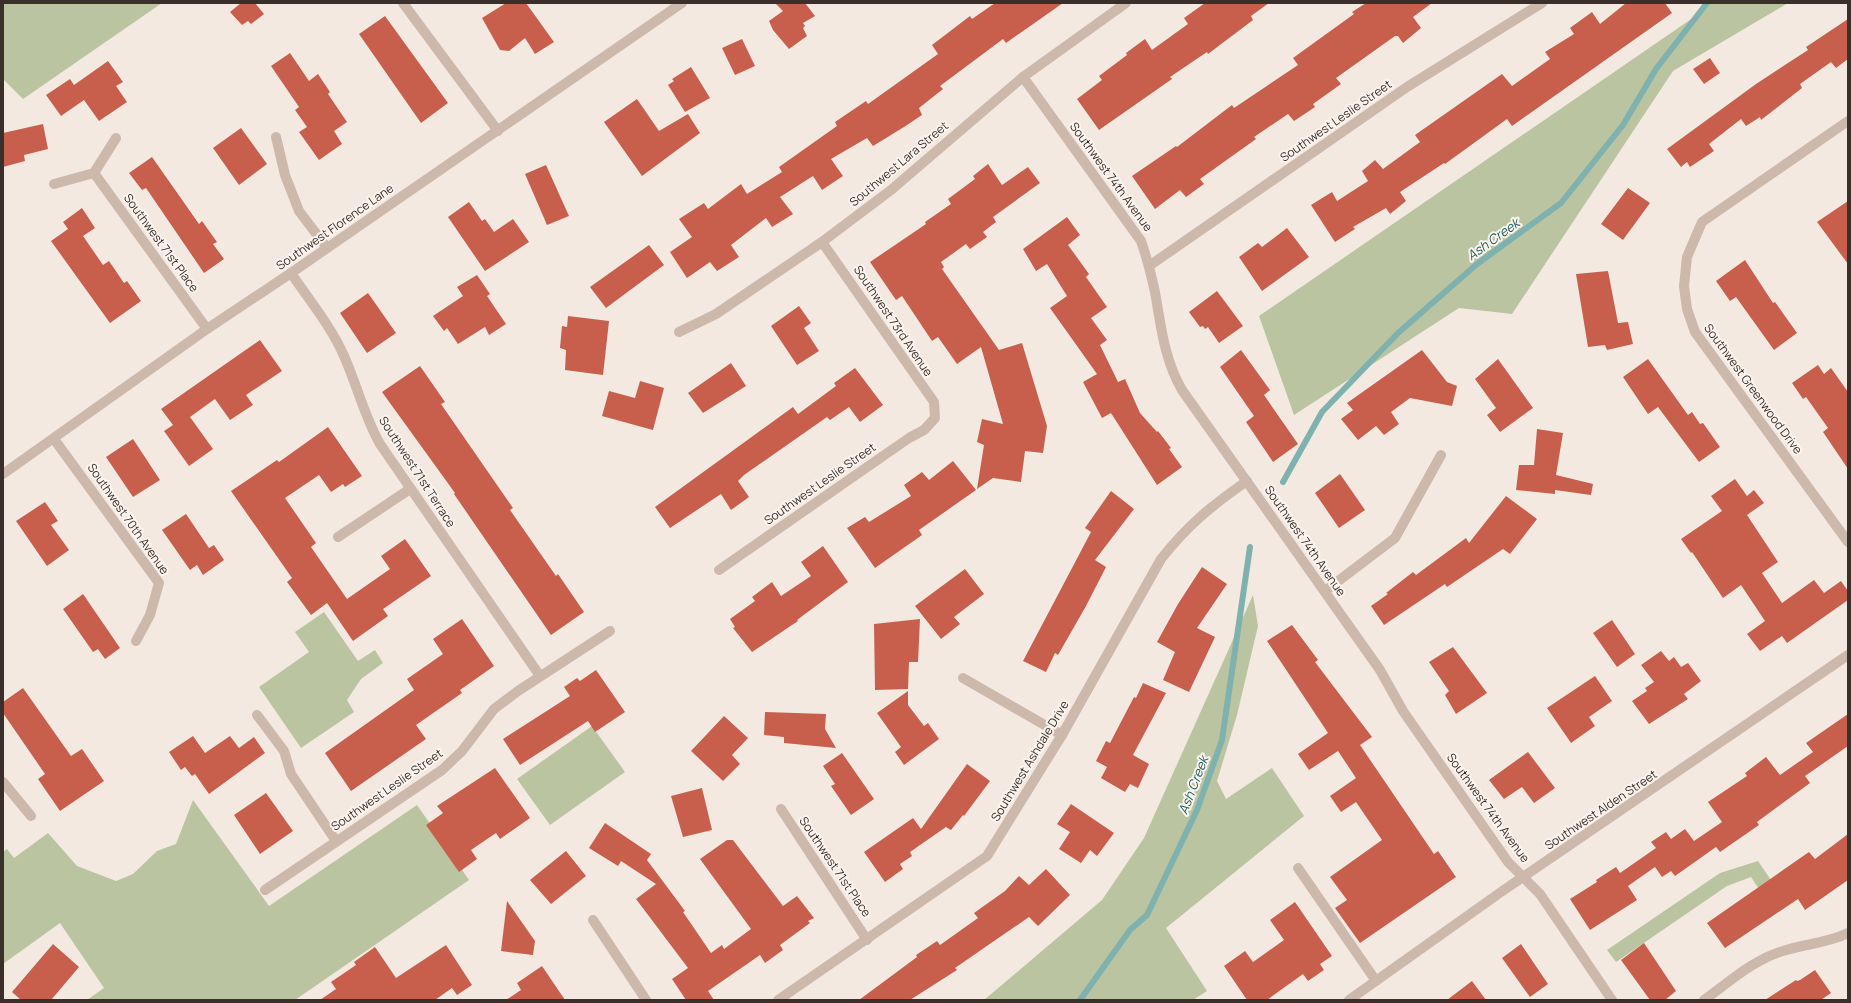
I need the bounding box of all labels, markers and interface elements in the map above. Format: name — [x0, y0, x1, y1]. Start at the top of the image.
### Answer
street label: Southwest Leslie Street — [1276, 75, 1395, 166]
street label: Southwest Lara Street — [846, 117, 952, 210]
street label: Southwest 74th Avenue — [1066, 119, 1157, 235]
street label: Southwest Florence Lane — [273, 180, 397, 274]
street label: Southwest 71st Place — [120, 190, 203, 295]
water label: Ash Creek — [1463, 212, 1525, 264]
street label: Southwest 73rd Avenue — [850, 262, 937, 380]
street label: Southwest Greenwood Drive — [1700, 320, 1807, 457]
street label: Southwest 71st Terrace — [375, 413, 460, 530]
street label: Southwest Leslie Street — [760, 438, 879, 529]
street label: Southwest 70th Avenue — [84, 460, 173, 578]
street label: Southwest 74th Avenue — [1261, 482, 1350, 599]
street label: Southwest Ashdale Drive — [987, 697, 1072, 824]
street label: Southwest Leslie Street — [327, 744, 446, 835]
street label: Southwest 74th Avenue — [1443, 750, 1534, 866]
water label: Ash Creek — [1174, 751, 1213, 817]
street label: Southwest Alden Street — [1541, 765, 1660, 854]
street label: Southwest 71st Place — [796, 813, 875, 920]

